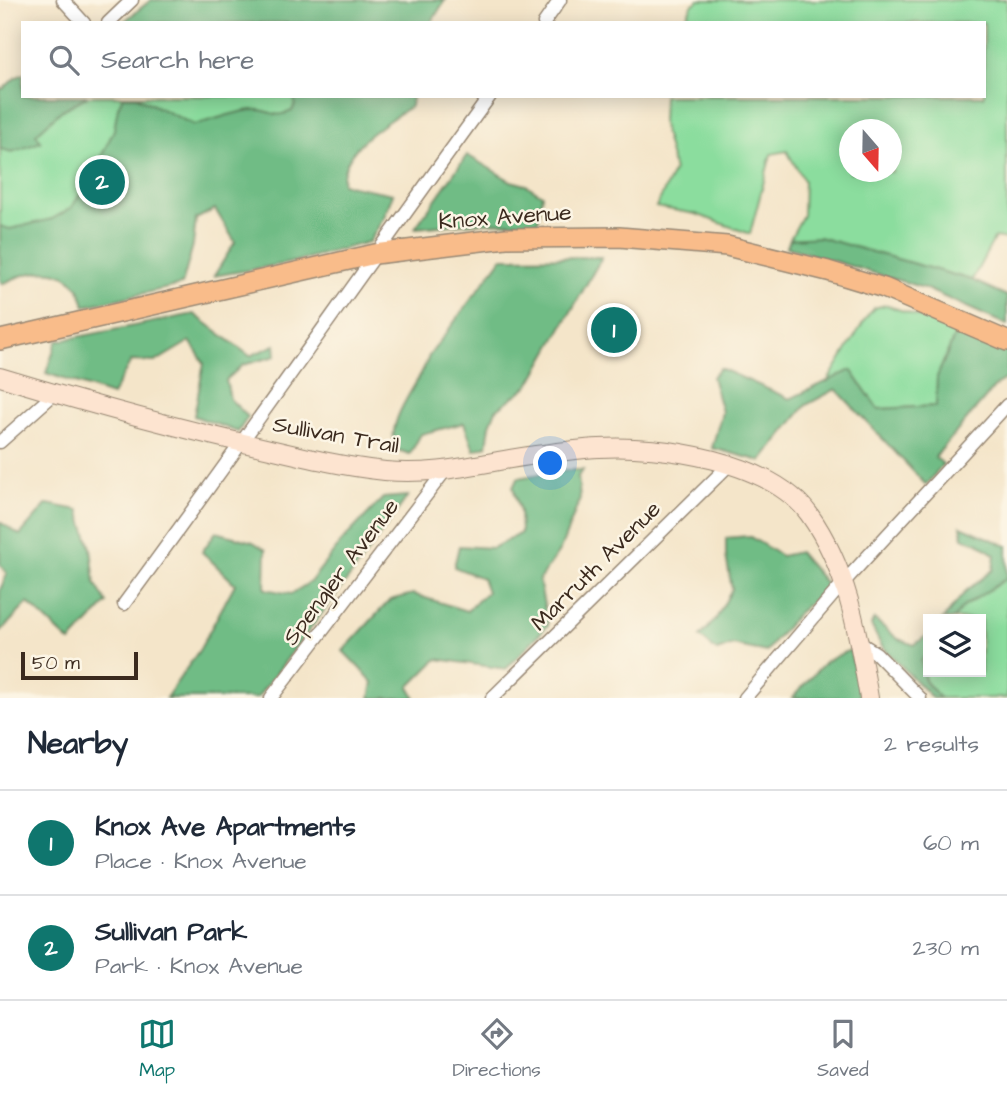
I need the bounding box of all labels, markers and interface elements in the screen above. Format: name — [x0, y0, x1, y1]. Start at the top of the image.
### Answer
search box — [21, 21, 986, 98]
icon: search — [45, 41, 83, 79]
text: Search here — [101, 42, 254, 78]
north arrow — [839, 119, 902, 182]
pin: 2 — [79, 156, 125, 208]
street label: Knox Avenue — [437, 196, 573, 238]
pin: 1 — [591, 304, 637, 356]
street label: Sullivan Trail — [271, 408, 401, 462]
your location — [533, 446, 567, 480]
street label: Spengler Avenue — [275, 492, 408, 653]
street label: Marruth Avenue — [524, 494, 668, 638]
map controls — [923, 614, 986, 677]
button: layers — [923, 614, 986, 677]
scale bar — [21, 649, 138, 681]
text: 50 m — [32, 650, 80, 677]
text: Nearby — [28, 723, 128, 765]
text: 2 results — [884, 728, 979, 760]
text: Knox Ave Apartments — [95, 809, 356, 845]
text: 1 — [50, 827, 52, 859]
text: 60 m — [923, 827, 979, 859]
text: Place · Knox Avenue — [95, 845, 307, 877]
text: Sullivan Park — [95, 914, 247, 950]
text: 2 — [44, 932, 58, 964]
text: 230 m — [913, 932, 979, 964]
text: Park · Knox Avenue — [95, 950, 303, 982]
tab: Map — [138, 1015, 176, 1084]
tab: Directions — [452, 1015, 541, 1084]
tab: Saved — [817, 1015, 869, 1084]

